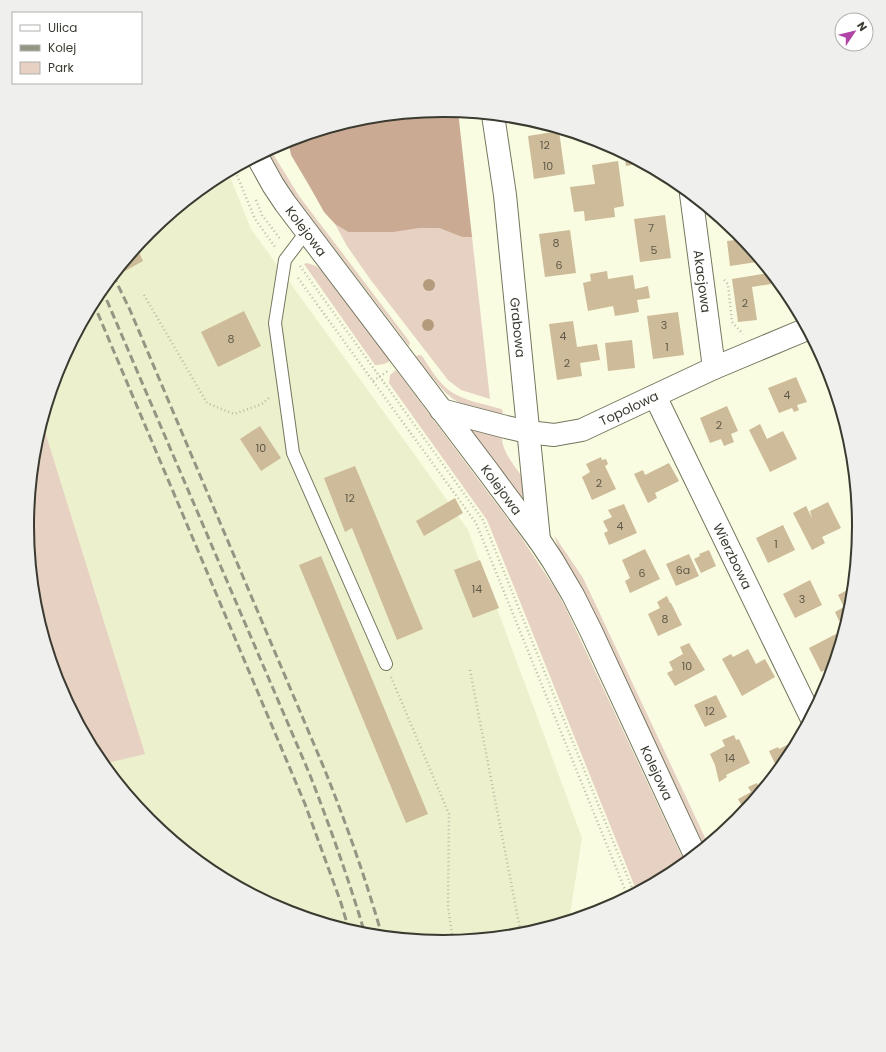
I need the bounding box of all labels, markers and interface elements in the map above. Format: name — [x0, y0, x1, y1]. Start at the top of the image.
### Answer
legend — [12, 12, 142, 84]
north arrow — [834, 12, 874, 52]
text: N — [853, 18, 871, 34]
text: Ulica — [48, 19, 77, 36]
text: Kolej — [48, 39, 76, 56]
text: Park — [48, 59, 75, 76]
house number: 12 — [540, 137, 550, 153]
house number: 10 — [543, 158, 553, 174]
street label: Kolejowa — [281, 202, 331, 260]
house number: 7 — [648, 220, 654, 236]
house number: 8 — [553, 235, 560, 251]
house number: 5 — [651, 242, 658, 258]
street label: Akacjowa — [689, 249, 716, 314]
house number: 6 — [556, 257, 563, 273]
house number: 2 — [742, 295, 748, 311]
street label: Grabowa — [506, 296, 530, 358]
house number: 3 — [661, 317, 667, 333]
house number: 4 — [560, 328, 567, 344]
house number: 8 — [228, 331, 235, 347]
house number: 1 — [665, 339, 669, 355]
house number: 2 — [564, 355, 570, 371]
street label: Topolowa — [596, 386, 662, 430]
house number: 4 — [784, 387, 791, 403]
house number: 2 — [716, 417, 722, 433]
house number: 10 — [256, 440, 266, 456]
street label: Kolejowa — [477, 460, 527, 519]
house number: 2 — [596, 475, 602, 491]
house number: 12 — [345, 490, 355, 506]
house number: 4 — [617, 518, 624, 534]
street label: Wierzbowa — [709, 520, 757, 592]
house number: 1 — [774, 536, 778, 552]
house number: 6a — [676, 562, 690, 578]
house number: 6 — [639, 565, 646, 581]
house number: 14 — [472, 581, 482, 597]
house number: 3 — [799, 591, 805, 607]
house number: 8 — [662, 611, 669, 627]
house number: 10 — [682, 658, 692, 674]
house number: 12 — [705, 703, 715, 719]
street label: Kolejowa — [636, 742, 678, 803]
house number: 14 — [725, 750, 735, 766]

